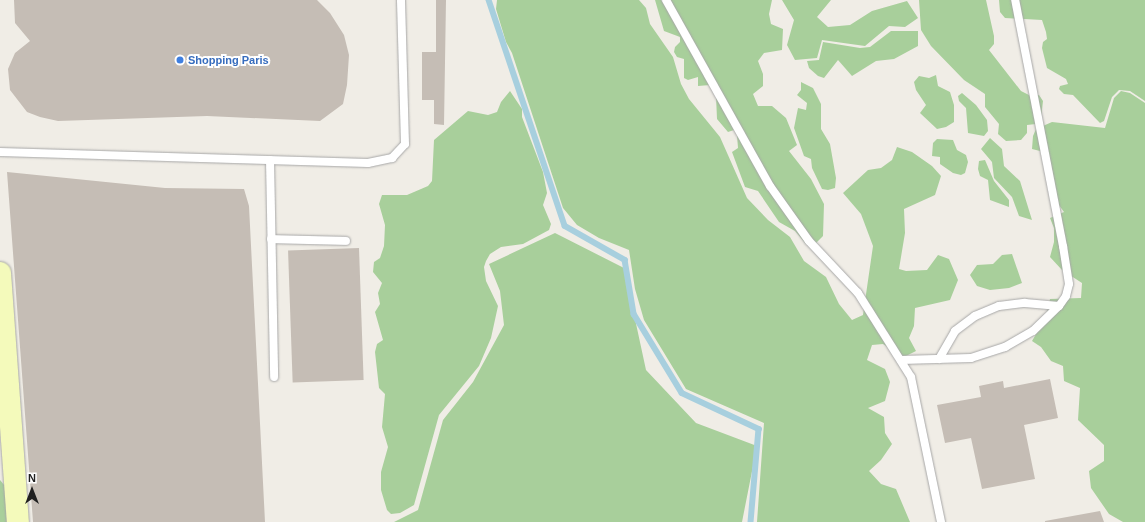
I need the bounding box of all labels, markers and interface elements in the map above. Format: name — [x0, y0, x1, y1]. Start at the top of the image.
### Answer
place label: Shopping Paris — [188, 53, 269, 67]
marker: Shopping Paris — [175, 55, 185, 65]
north arrow — [12, 470, 52, 510]
text: N — [28, 472, 36, 484]

